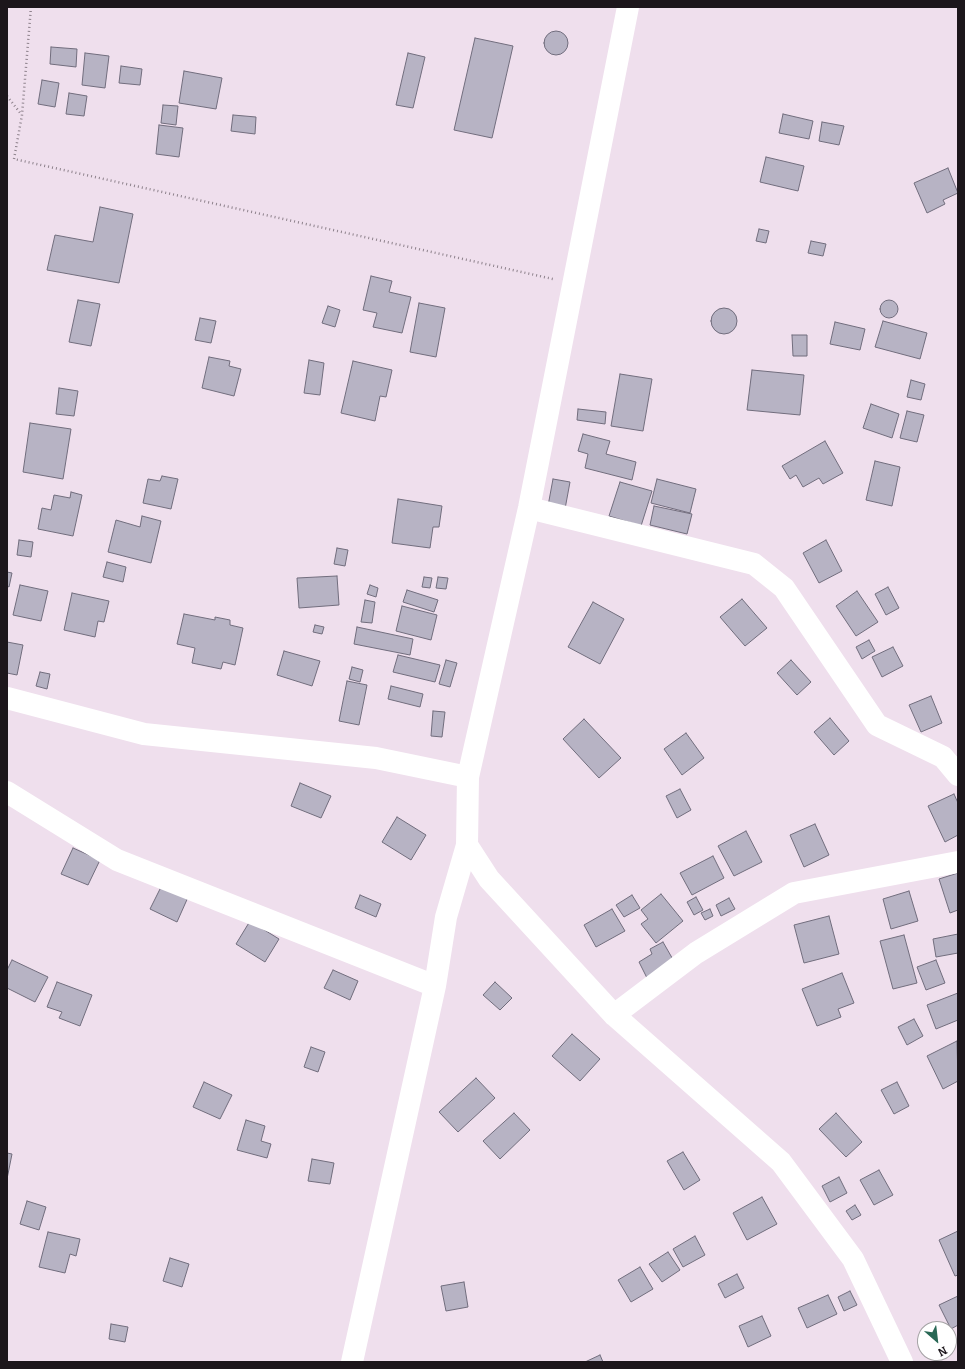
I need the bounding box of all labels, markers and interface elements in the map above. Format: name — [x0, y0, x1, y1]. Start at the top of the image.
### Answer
north arrow — [917, 1321, 957, 1361]
text: N — [936, 1343, 949, 1359]

